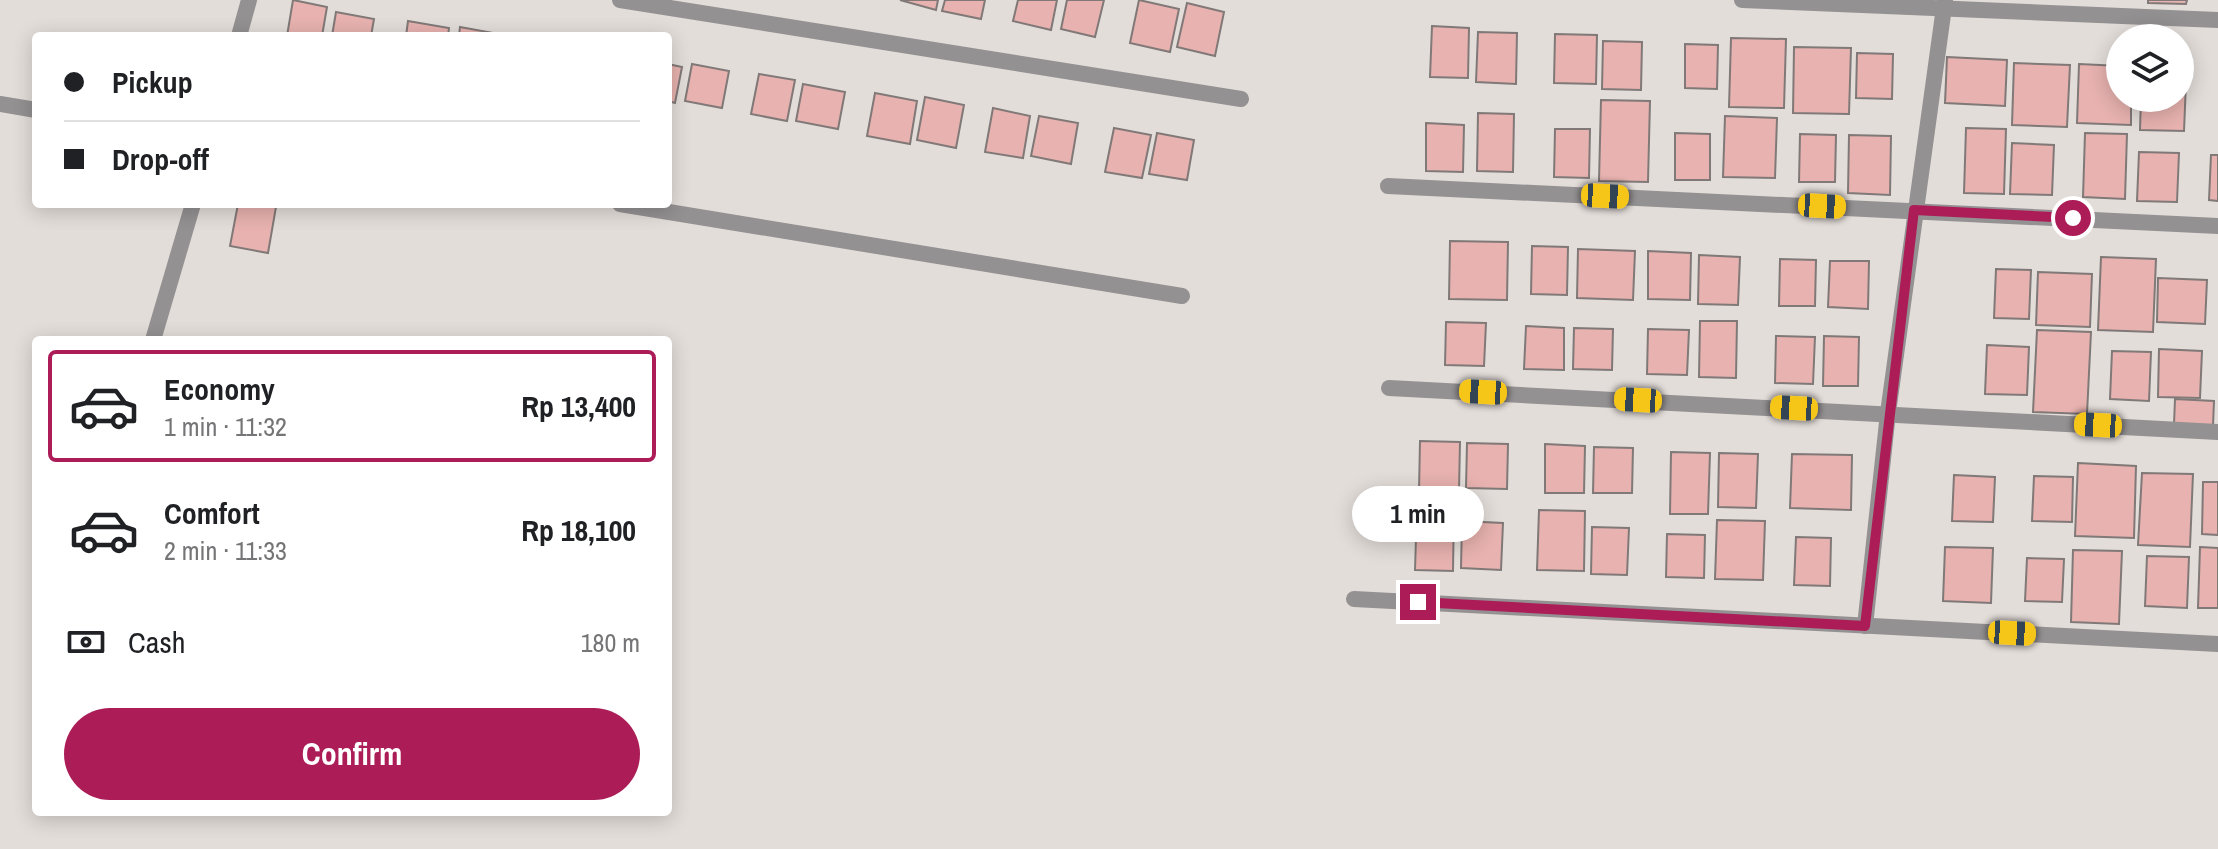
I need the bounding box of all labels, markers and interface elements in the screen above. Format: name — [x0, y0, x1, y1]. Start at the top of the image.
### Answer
map controls — [2106, 24, 2194, 112]
button: layers — [2106, 24, 2194, 112]
text: Pickup — [112, 62, 193, 102]
text: Drop-off — [112, 139, 209, 179]
car — [1580, 183, 1630, 209]
car — [1797, 193, 1847, 219]
route start — [2055, 200, 2091, 236]
text: Economy — [164, 369, 275, 409]
icon: car — [68, 370, 140, 442]
car — [1458, 379, 1508, 405]
text: Rp 13,400 — [521, 386, 636, 426]
car — [1613, 387, 1663, 413]
car — [1769, 395, 1819, 421]
text: 1 min · 11:32 — [164, 409, 287, 444]
car — [2073, 412, 2123, 438]
callout: 1 min — [1352, 486, 1484, 542]
text: Comfort — [164, 493, 260, 533]
icon: car — [68, 494, 140, 566]
text: 1 min — [1390, 496, 1446, 531]
text: Rp 18,100 — [521, 510, 636, 550]
text: 2 min · 11:33 — [164, 533, 287, 568]
route end — [1400, 584, 1436, 620]
icon: cash — [64, 620, 108, 664]
car — [1987, 620, 2037, 646]
text: Cash — [128, 622, 185, 662]
text: 180 m — [581, 625, 640, 660]
button: Confirm — [64, 708, 640, 800]

